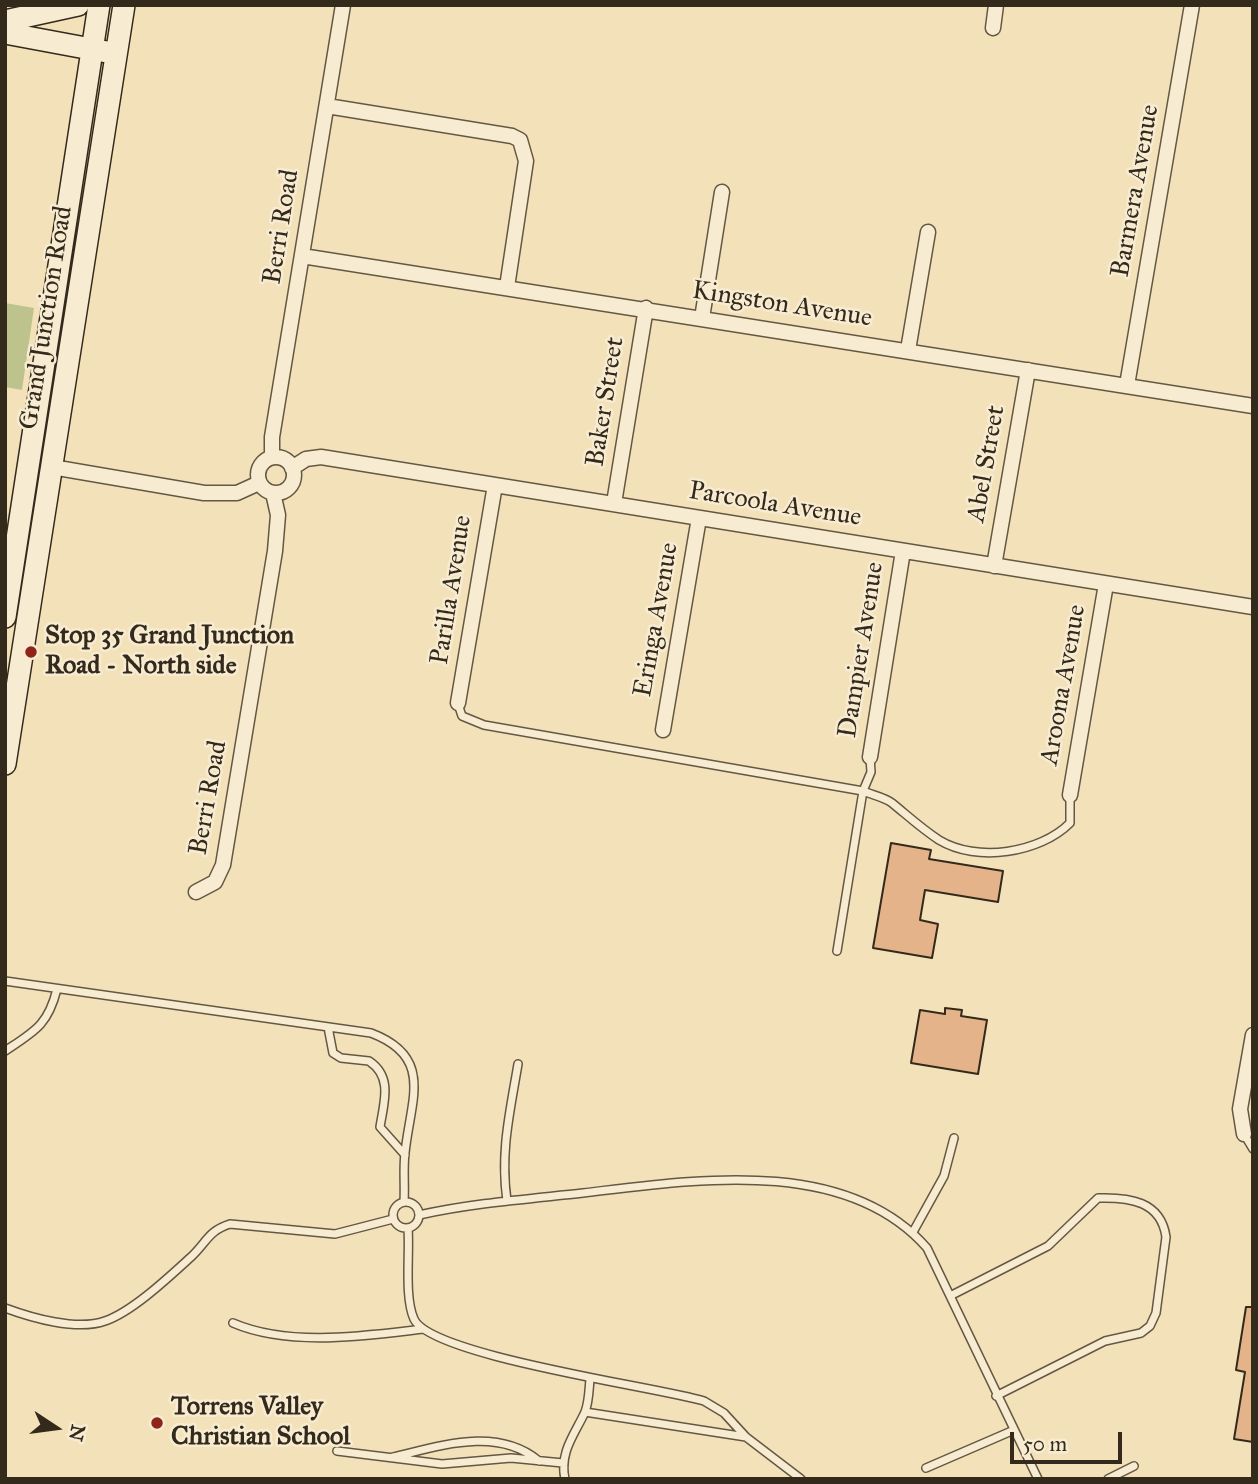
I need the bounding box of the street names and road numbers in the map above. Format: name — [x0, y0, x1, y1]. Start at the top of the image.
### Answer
street label: Barmera Avenue — [1105, 102, 1167, 280]
street label: Berri Road — [258, 167, 306, 287]
street label: Grand Junction Road — [14, 204, 80, 432]
street label: Kingston Avenue — [690, 275, 874, 335]
street label: Baker Street — [580, 335, 632, 469]
street label: Abel Street — [961, 403, 1013, 525]
street label: Parcoola Avenue — [687, 476, 863, 534]
street label: Parilla Avenue — [425, 513, 479, 667]
street label: Eringa Avenue — [628, 540, 686, 700]
street label: Dampier Avenue — [833, 560, 891, 740]
street label: Aroona Avenue — [1035, 602, 1093, 768]
street label: Berri Road — [184, 738, 234, 858]

